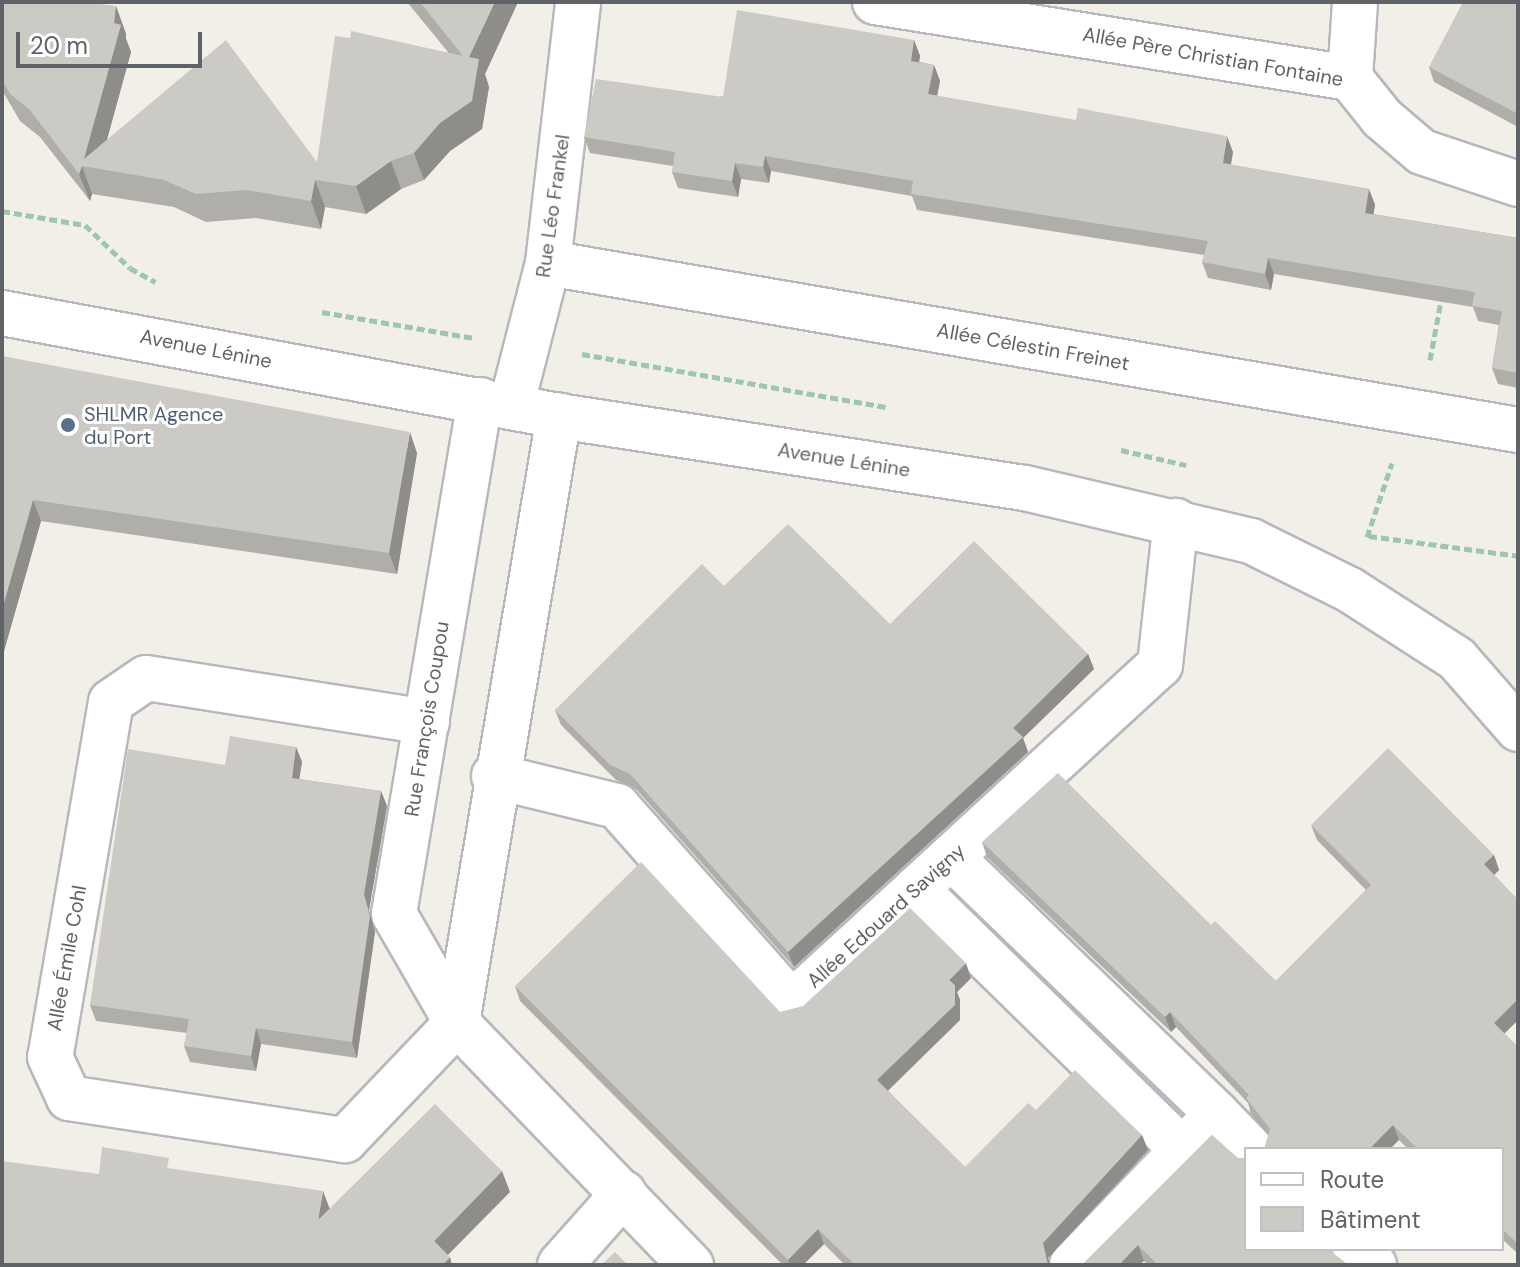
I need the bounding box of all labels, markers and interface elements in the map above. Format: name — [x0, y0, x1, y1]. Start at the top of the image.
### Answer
scale bar — [20, 16, 206, 66]
street label: Allée Père Christian Fontaine — [1081, 22, 1345, 92]
text: 20 m — [30, 30, 88, 61]
street label: Rue Léo Frankel — [531, 133, 575, 279]
street label: Allée Célestin Freinet — [935, 318, 1131, 376]
street label: Avenue Lénine — [138, 324, 274, 374]
place label: SHLMR Agence du Port — [84, 402, 223, 449]
marker: SHLMR Agence du Port — [59, 416, 77, 434]
street label: Avenue Lénine — [776, 438, 912, 482]
street label: Rue François Coupou — [400, 620, 454, 818]
street label: Allée Edouard Savigny — [802, 839, 970, 993]
street label: Allée Émile Cohl — [42, 883, 92, 1033]
legend — [1244, 1147, 1504, 1251]
text: Route — [1320, 1164, 1384, 1195]
text: Bâtiment — [1320, 1204, 1421, 1235]

